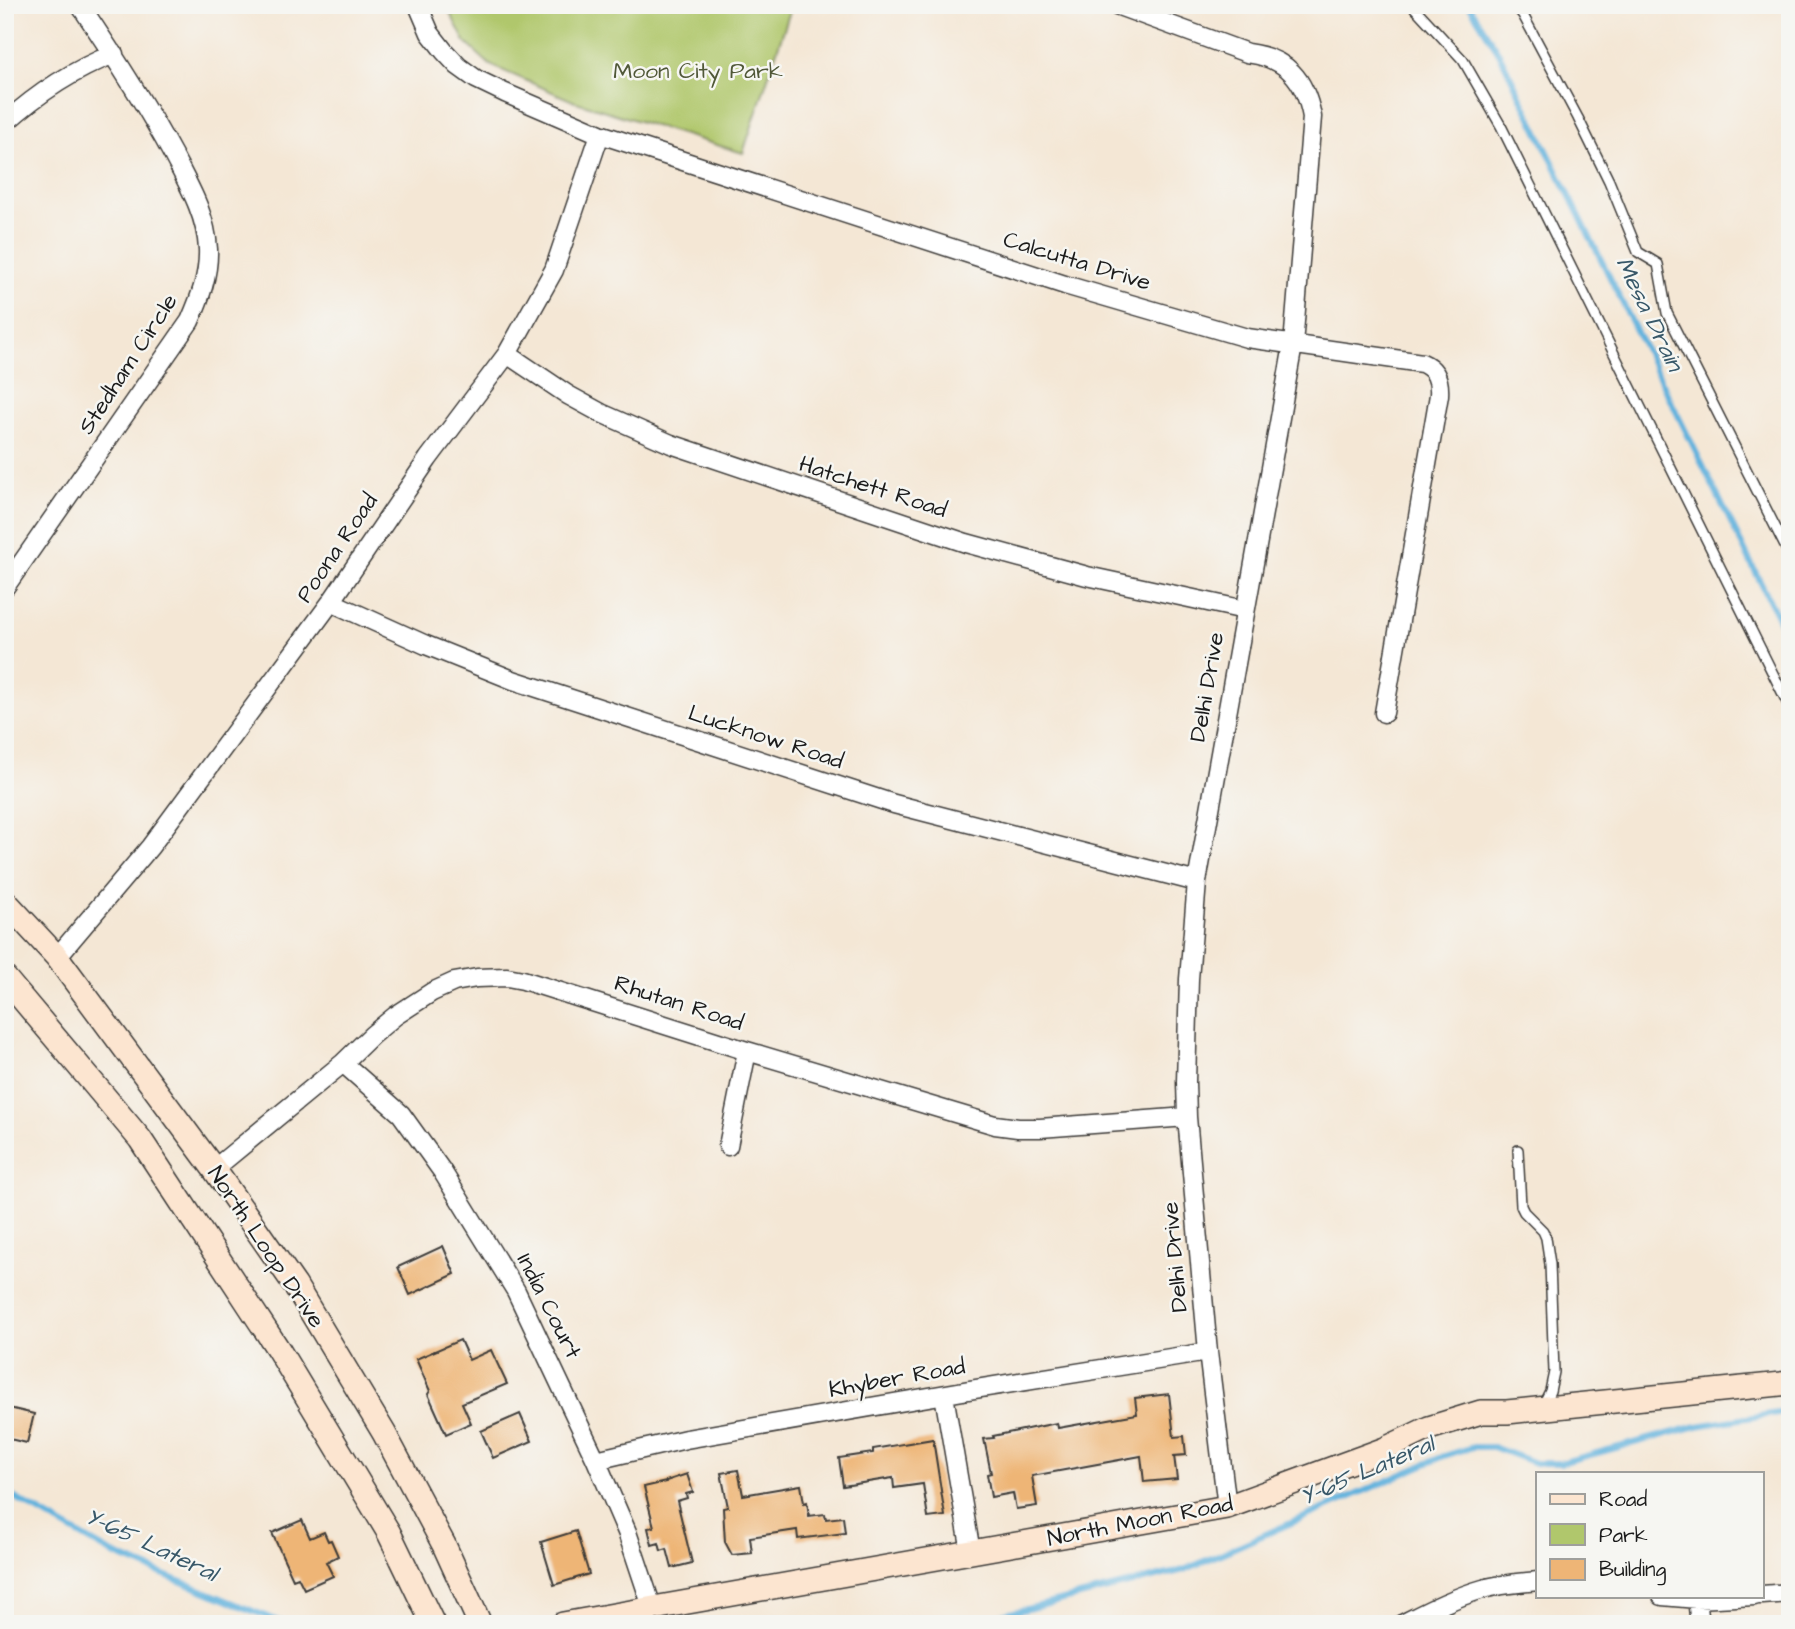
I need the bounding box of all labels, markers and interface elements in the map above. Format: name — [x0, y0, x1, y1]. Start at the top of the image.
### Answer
park label: Moon City Park — [613, 55, 783, 88]
street label: Calcutta Drive — [999, 223, 1155, 299]
water label: Mesa Drain — [1607, 251, 1692, 379]
street label: Stedham Circle — [71, 288, 185, 440]
street label: Hatchett Road — [795, 448, 951, 526]
street label: Poona Road — [289, 487, 386, 609]
street label: Delhi Drive — [1182, 630, 1232, 744]
street label: Lucknow Road — [684, 697, 848, 777]
street label: Rhutan Road — [610, 967, 748, 1039]
street label: North Loop Drive — [200, 1160, 332, 1334]
street label: Delhi Drive — [1154, 1201, 1196, 1313]
street label: India Court — [509, 1248, 589, 1365]
street label: Khyber Road — [826, 1350, 968, 1407]
water label: Y-65 Lateral — [1295, 1426, 1442, 1515]
legend — [1536, 1472, 1764, 1598]
text: Road — [1599, 1485, 1647, 1514]
street label: North Moon Road — [1044, 1487, 1236, 1555]
water label: Y-65 Lateral — [79, 1499, 226, 1592]
text: Park — [1599, 1521, 1648, 1550]
text: Building — [1599, 1555, 1667, 1586]

